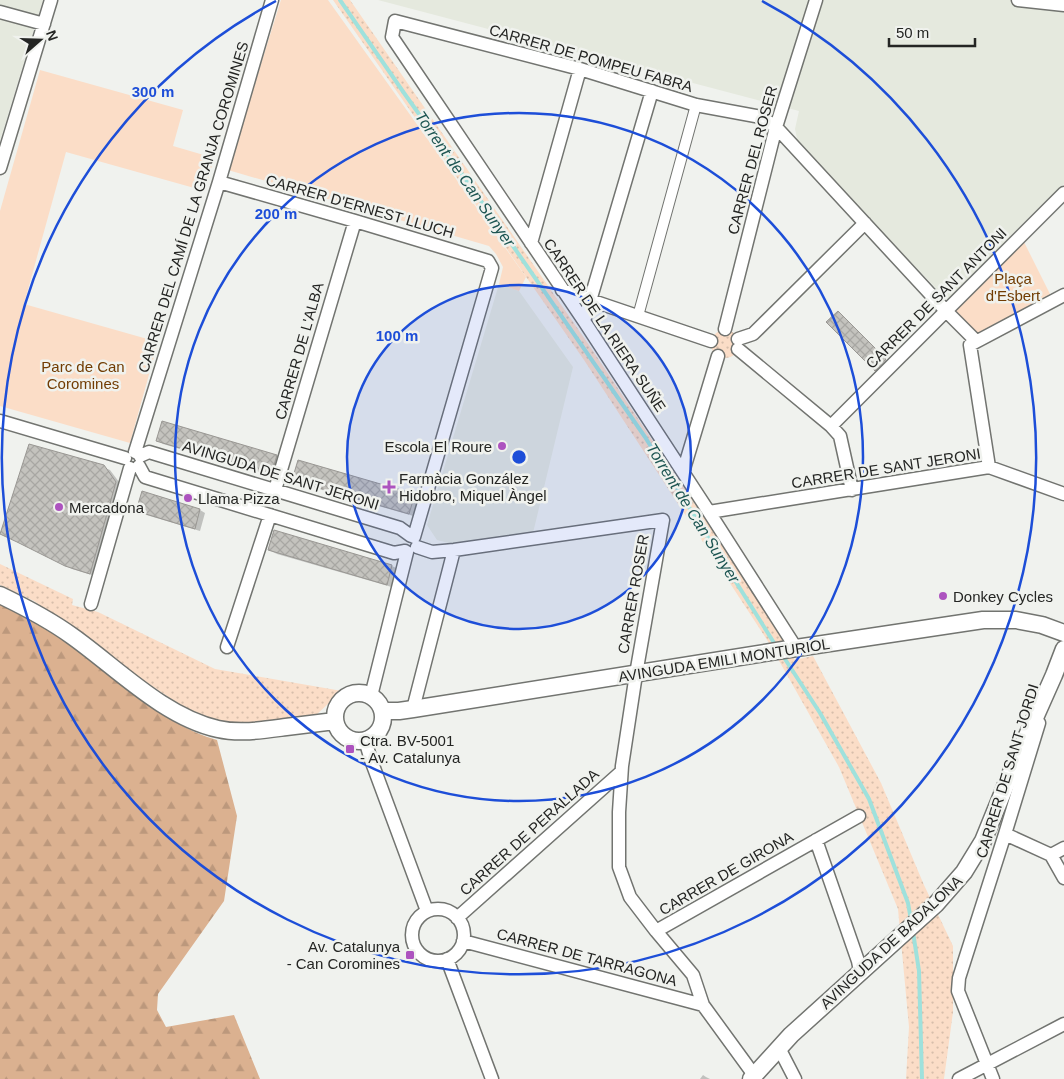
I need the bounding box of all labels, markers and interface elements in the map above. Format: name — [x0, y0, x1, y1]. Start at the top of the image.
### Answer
north arrow — [15, 15, 65, 65]
scale bar — [889, 15, 975, 47]
street label: CARRER DE POMPEU FABRA — [487, 21, 695, 95]
text: 50 m — [896, 24, 929, 41]
text: N — [43, 28, 61, 43]
street label: CARRER DEL CAMÍ DE LA GRANJA COROMINES — [134, 39, 252, 375]
text: 300 m — [132, 83, 174, 100]
street label: CARRER DEL ROSER — [724, 83, 780, 236]
water label: Torrent de Can Sunyer — [412, 108, 519, 250]
street label: CARRER D'ERNEST LLUCH — [264, 171, 456, 241]
text: 200 m — [255, 205, 297, 222]
street label: CARRER DE SANT ANTONI — [862, 224, 1010, 372]
street label: CARRER DE LA RIERA SUÑE — [541, 235, 669, 415]
park label: Plaça d'Esbert — [986, 270, 1041, 304]
street label: CARRER DE L'ALBA — [271, 280, 327, 422]
text: 100 m — [376, 327, 418, 344]
park label: Parc de Can Coromines — [41, 358, 125, 392]
street label: AVINGUDA DE SANT JERONI — [181, 437, 381, 513]
place label: Escola El Roure — [384, 438, 492, 455]
marker: Escola El Roure — [496, 440, 508, 452]
water label: Torrent de Can Sunyer — [643, 440, 743, 586]
street label: CARRER DE SANT JERONI — [790, 445, 982, 491]
centre of rings — [510, 448, 528, 466]
place label: Farmàcia González Hidobro, Miquel Àngel — [399, 470, 547, 504]
marker: Farmàcia González Hidobro, Miquel Àngel — [383, 481, 395, 493]
place label: Llama Pizza — [198, 490, 280, 507]
marker: Llama Pizza — [182, 492, 194, 504]
place label: Mercadona — [69, 499, 145, 516]
marker: Mercadona — [53, 501, 65, 513]
street label: CARRER ROSER — [614, 533, 652, 655]
place label: Donkey Cycles — [953, 588, 1053, 605]
marker: Donkey Cycles — [937, 590, 949, 602]
street label: AVINGUDA EMILI MONTURIOL — [617, 635, 831, 685]
street label: CARRER DE SANT JORDI — [972, 682, 1042, 860]
place label: Ctra. BV-5001 - Av. Catalunya — [360, 732, 461, 766]
marker: Ctra. BV-5001 - Av. Catalunya — [344, 743, 356, 755]
street label: CARRER DE PERALLADA — [456, 765, 602, 899]
street label: CARRER DE GIRONA — [656, 828, 796, 918]
street label: AVINGUDA DE BADALONA — [817, 872, 965, 1012]
street label: CARRER DE TARRAGONA — [495, 925, 679, 989]
place label: Av. Catalunya - Can Coromines — [287, 938, 401, 972]
marker: Av. Catalunya - Can Coromines — [404, 949, 416, 961]

